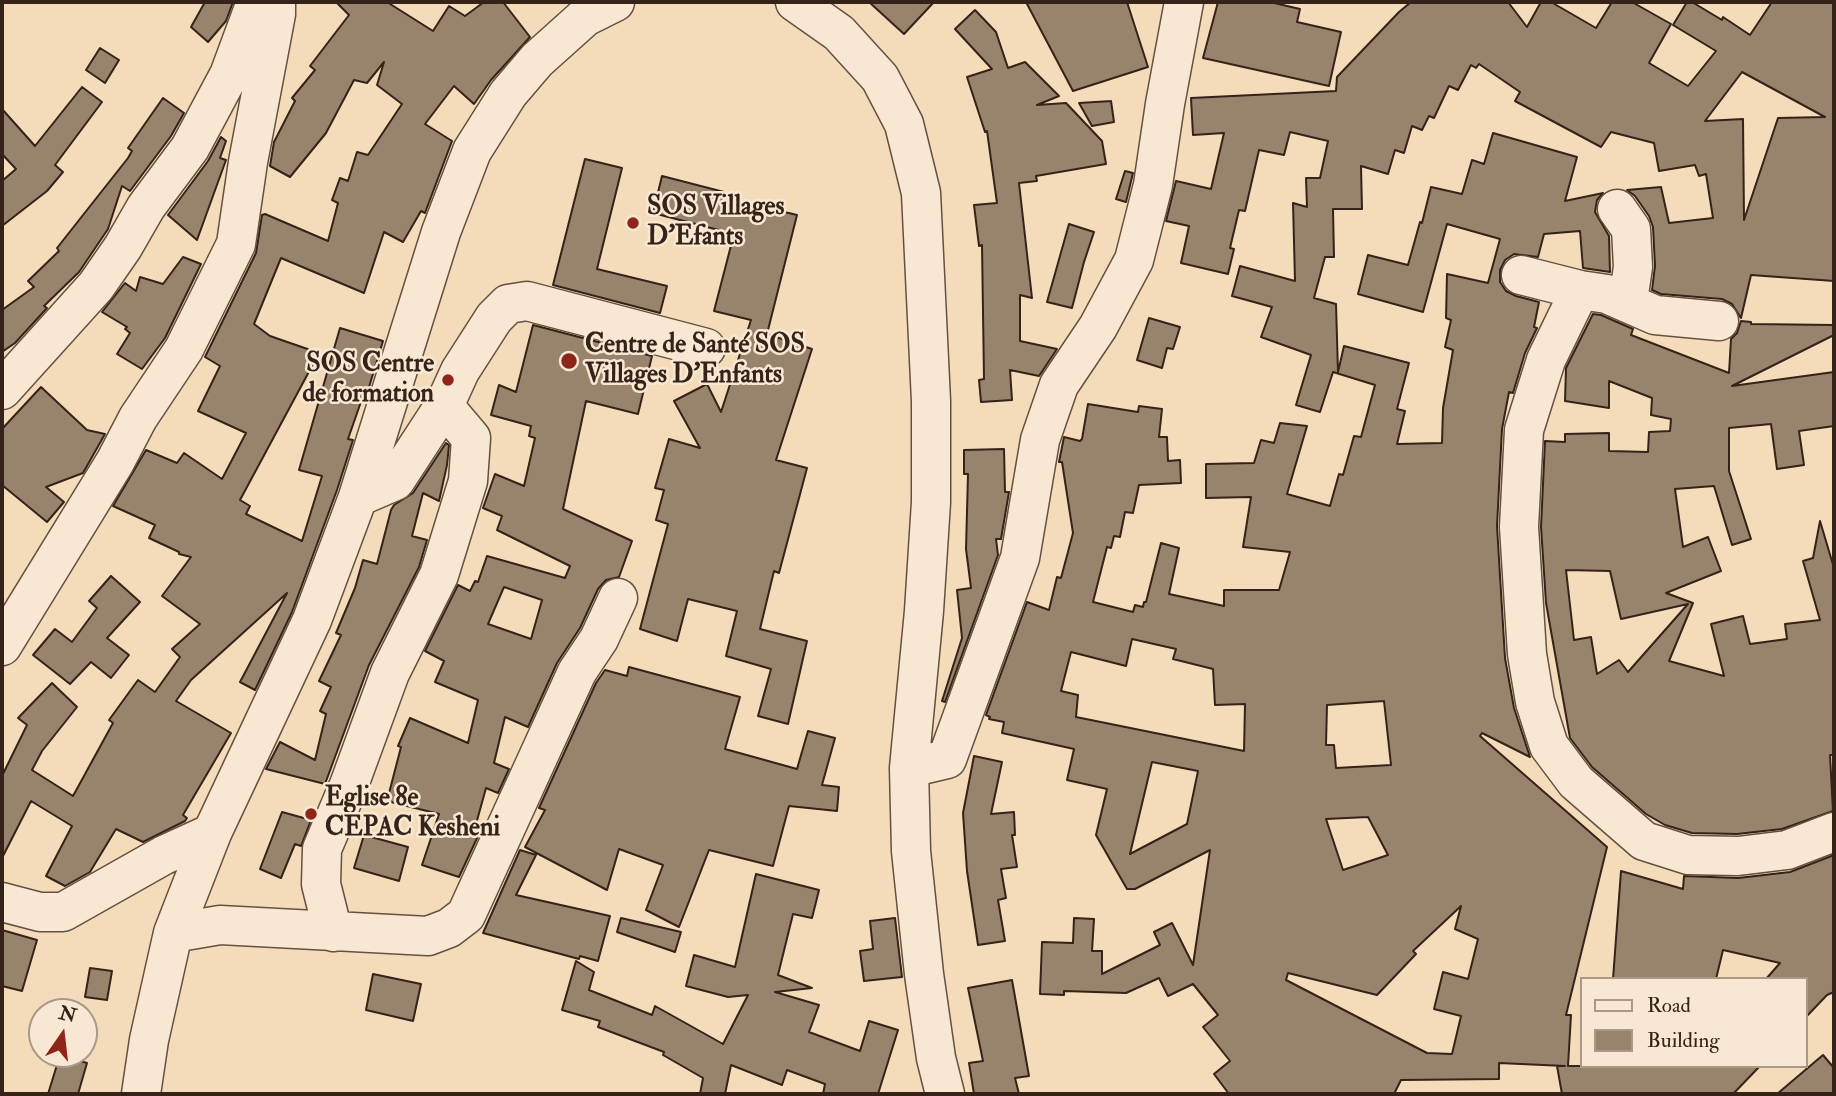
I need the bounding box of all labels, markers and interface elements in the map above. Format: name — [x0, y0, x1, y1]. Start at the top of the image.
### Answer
place label: SOS Villages D’Efants — [647, 192, 784, 254]
marker: SOS Villages D’Efants — [625, 215, 641, 231]
place label: Centre de Santé SOS Villages D’Enfants — [585, 330, 805, 392]
place label: SOS Centre de formation — [302, 349, 434, 410]
marker: Centre de Santé SOS Villages D’Enfants — [559, 351, 579, 371]
marker: SOS Centre de formation — [440, 372, 456, 388]
place label: Eglise 8e CEPAC Kesheni — [325, 783, 500, 844]
marker: Eglise 8e CEPAC Kesheni — [303, 806, 319, 822]
legend — [1580, 977, 1808, 1068]
text: Road — [1647, 992, 1691, 1019]
north arrow — [28, 998, 98, 1068]
text: N — [56, 1001, 79, 1028]
text: Building — [1647, 1027, 1720, 1054]

